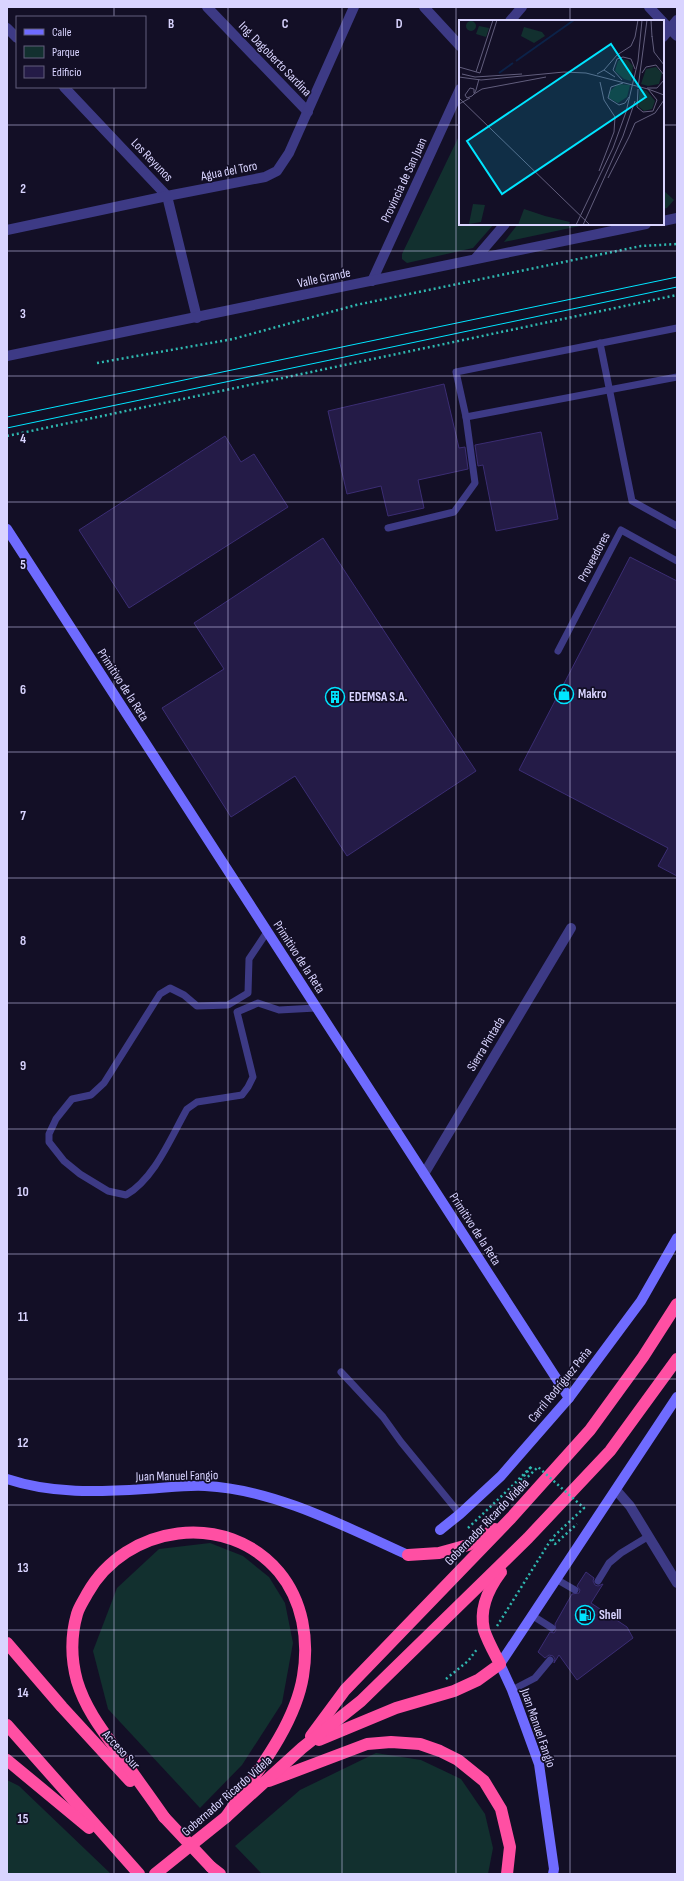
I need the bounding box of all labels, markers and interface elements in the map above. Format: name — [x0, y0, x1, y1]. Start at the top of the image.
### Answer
legend — [16, 16, 146, 88]
text: B — [168, 16, 174, 32]
text: C — [282, 16, 289, 32]
text: D — [396, 16, 403, 32]
street label: Ing. Dagoberto Sardina — [235, 18, 315, 100]
inset map — [459, 20, 664, 225]
text: Calle — [52, 25, 72, 40]
text: Parque — [52, 45, 80, 60]
text: Edificio — [52, 65, 81, 80]
street label: Los Reyunos — [128, 135, 177, 185]
street label: Provincia de San Juan — [377, 135, 431, 225]
street label: Agua del Toro — [198, 158, 259, 185]
text: 2 — [20, 181, 26, 197]
street label: Valle Grande — [296, 265, 352, 291]
text: 3 — [20, 306, 26, 322]
text: 4 — [20, 431, 26, 447]
street label: Proveedores — [574, 529, 614, 585]
text: 5 — [20, 557, 26, 573]
street label: Primitivo de la Reta — [94, 646, 152, 724]
text: 6 — [20, 682, 26, 698]
shop icon: Makro — [553, 683, 575, 705]
building icon: EDEMSA S.A. — [324, 686, 346, 708]
place label: Makro — [578, 686, 607, 702]
place label: EDEMSA S.A. — [349, 689, 408, 705]
text: 7 — [20, 808, 26, 824]
street label: Primitivo de la Reta — [270, 918, 328, 996]
text: 8 — [20, 933, 26, 949]
street label: Sierra Pintada — [464, 1014, 508, 1074]
text: 9 — [20, 1058, 26, 1074]
text: 10 — [17, 1184, 29, 1200]
street label: Primitivo de la Reta — [446, 1190, 504, 1268]
text: 11 — [18, 1309, 28, 1325]
street label: Carril Rodríguez Peña — [525, 1344, 595, 1426]
text: 12 — [18, 1435, 29, 1451]
street label: Juan Manuel Fangio — [135, 1467, 218, 1485]
street label: Gobernador Ricardo Videla — [441, 1475, 533, 1569]
text: 13 — [18, 1560, 29, 1576]
fuel station icon: Shell — [574, 1604, 596, 1626]
place label: Shell — [599, 1607, 622, 1623]
text: 14 — [17, 1685, 29, 1701]
street label: Juan Manuel Fangio — [517, 1685, 559, 1770]
street label: Acceso Sur — [98, 1726, 143, 1773]
street label: Gobernador Ricardo Videla — [178, 1752, 276, 1840]
text: 15 — [18, 1811, 29, 1827]

